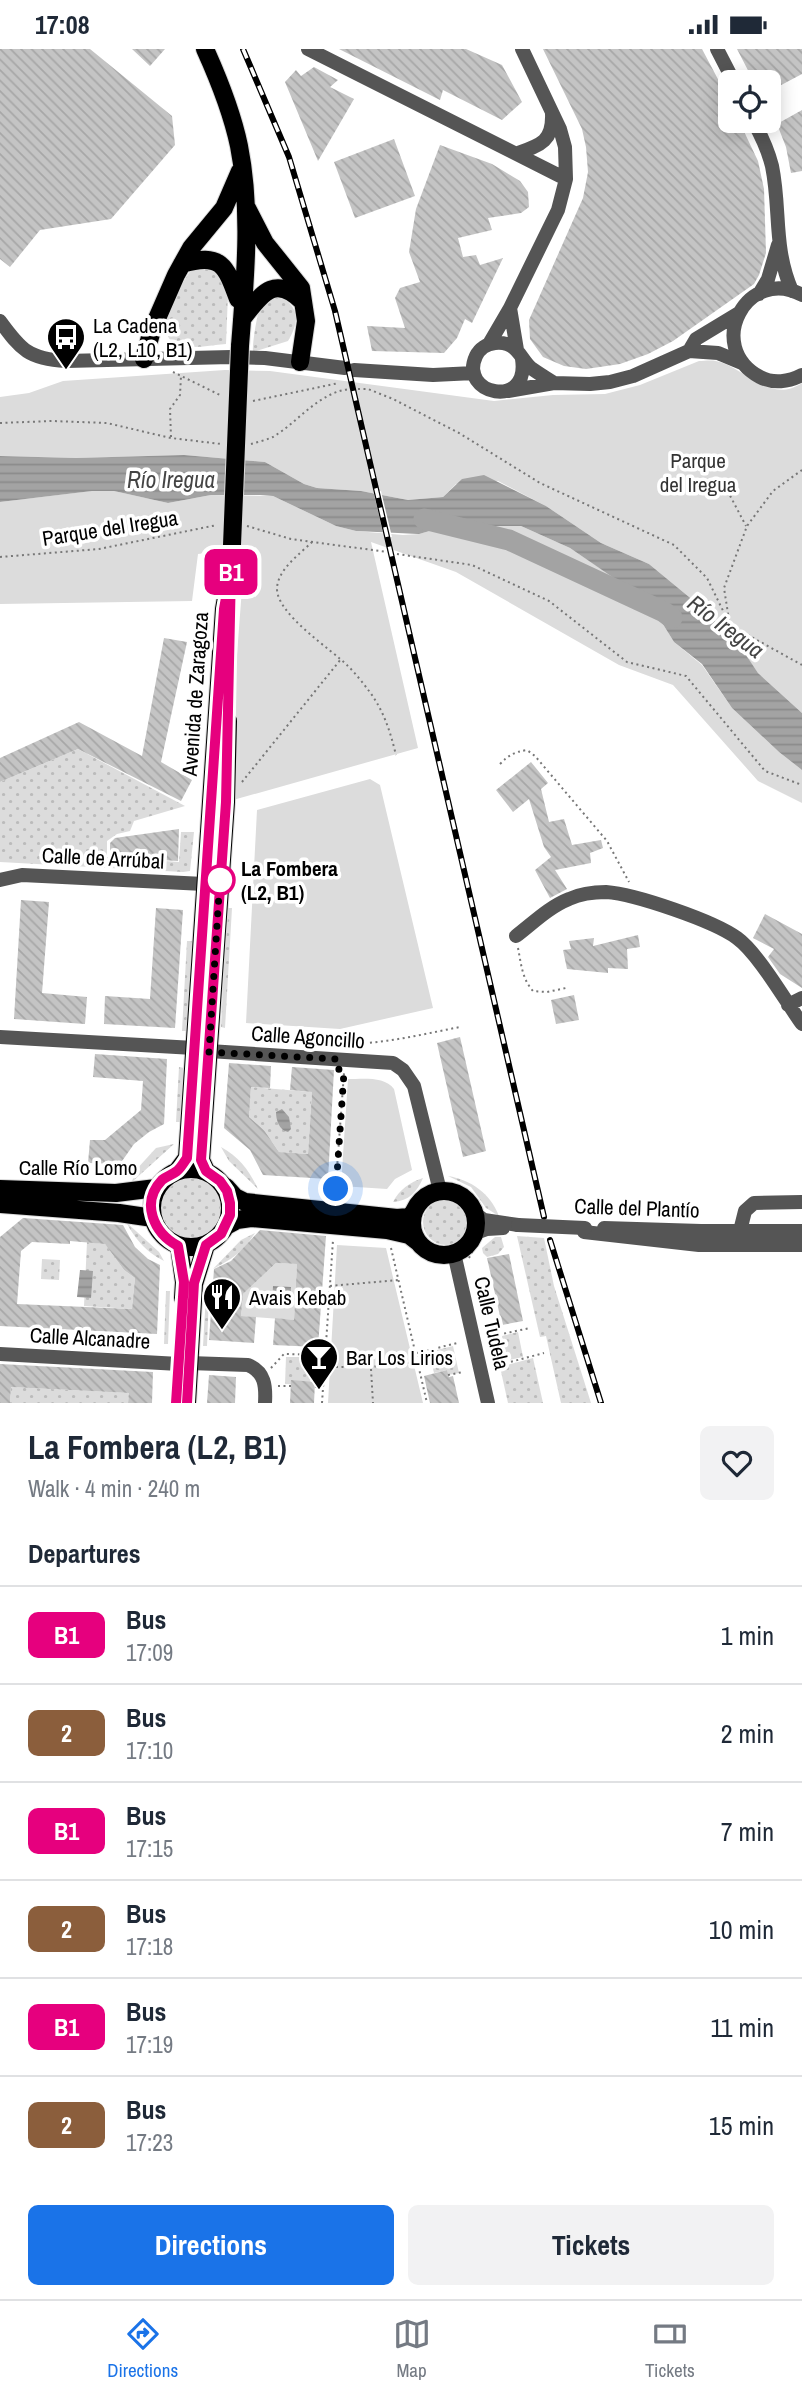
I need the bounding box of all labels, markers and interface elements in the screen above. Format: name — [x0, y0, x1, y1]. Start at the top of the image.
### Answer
text: 17:08 — [35, 7, 90, 42]
map controls — [718, 70, 781, 133]
button: locate — [718, 70, 781, 133]
place label: La Cadena (L2, L10, B1) — [93, 311, 193, 364]
bus stop icon: La Cadena (L2, L10, B1) — [45, 316, 87, 371]
park label: Parque del Iregua — [660, 446, 737, 499]
water label: Río Iregua — [127, 464, 215, 495]
street label: Parque del Iregua — [40, 503, 180, 553]
line badge: B1 — [200, 549, 262, 595]
text: B1 — [218, 556, 244, 588]
water label: Río Iregua — [682, 587, 770, 665]
street label: Avenida de Zaragoza — [175, 611, 215, 778]
street label: Calle de Arrúbal — [41, 840, 165, 876]
place label: La Fombera (L2, B1) — [241, 854, 338, 907]
marker: La Fombera (L2, B1) — [205, 865, 235, 895]
street label: Calle Agoncillo — [250, 1019, 366, 1055]
street label: Calle Río Lomo — [19, 1153, 137, 1182]
your location — [318, 1171, 353, 1206]
street label: Calle del Plantío — [574, 1191, 700, 1225]
street label: Calle Tudela — [467, 1274, 517, 1373]
restaurant icon: Avais Kebab — [201, 1276, 243, 1331]
place label: Avais Kebab — [248, 1283, 346, 1312]
street label: Calle Alcanadre — [29, 1320, 151, 1356]
bar icon: Bar Los Lirios — [298, 1336, 340, 1391]
place label: Bar Los Lirios — [346, 1343, 453, 1372]
text: La Fombera (L2, B1) — [28, 1425, 287, 1469]
button: heart — [700, 1426, 774, 1500]
text: Walk · 4 min · 240 m — [28, 1473, 200, 1504]
text: Departures — [28, 1536, 141, 1571]
text: Bus — [126, 1602, 166, 1637]
text: 1 min — [721, 1618, 774, 1653]
text: B1 — [54, 1619, 79, 1651]
text: 17:09 — [126, 1637, 173, 1668]
text: Bus — [126, 1700, 166, 1735]
text: 2 min — [721, 1716, 774, 1751]
text: 2 — [61, 1717, 72, 1749]
text: 17:10 — [126, 1735, 173, 1766]
text: Bus — [126, 1798, 166, 1833]
text: 7 min — [721, 1814, 774, 1849]
text: B1 — [54, 1815, 79, 1847]
text: 17:15 — [126, 1833, 173, 1864]
text: Bus — [126, 1896, 166, 1931]
text: 10 min — [709, 1912, 774, 1947]
text: 2 — [61, 1913, 72, 1945]
text: 17:18 — [126, 1931, 173, 1962]
text: Bus — [126, 1994, 166, 2029]
text: 11 min — [710, 2010, 774, 2045]
text: B1 — [54, 2011, 79, 2043]
text: 17:19 — [126, 2029, 173, 2060]
text: Bus — [126, 2092, 166, 2127]
text: 15 min — [709, 2108, 774, 2143]
text: 2 — [61, 2109, 72, 2141]
text: 17:23 — [126, 2127, 173, 2158]
button: Directions — [28, 2205, 394, 2285]
button: Tickets — [408, 2205, 774, 2285]
tab: Directions — [107, 2315, 178, 2383]
tab: Map — [393, 2315, 431, 2383]
tab: Tickets — [645, 2315, 695, 2383]

